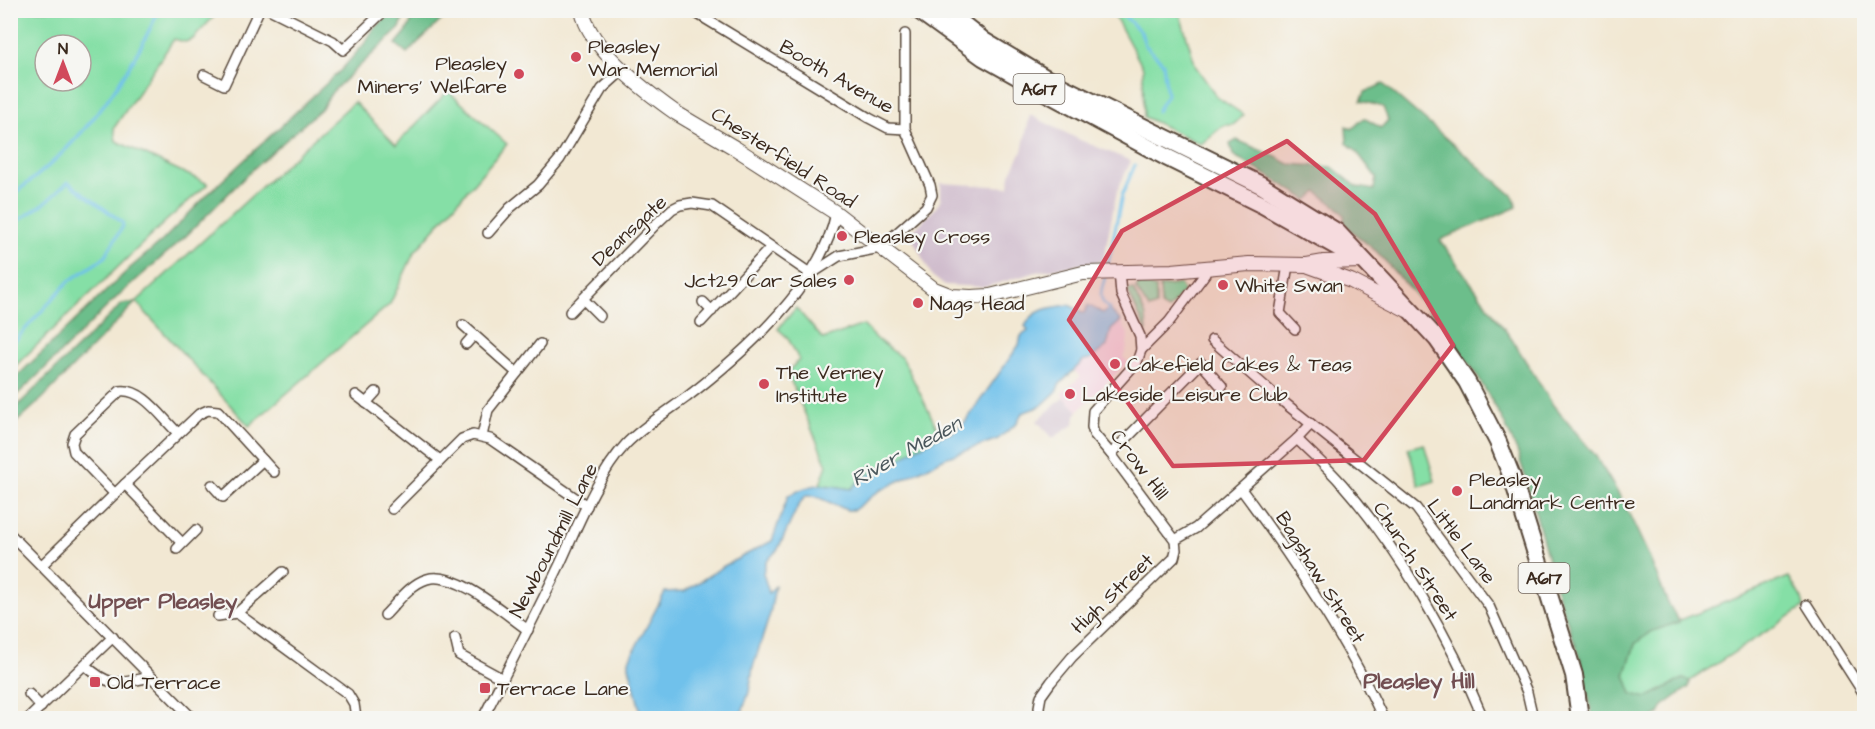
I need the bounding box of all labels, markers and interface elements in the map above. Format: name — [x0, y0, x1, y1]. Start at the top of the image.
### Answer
north arrow — [33, 33, 93, 93]
place label: Pleasley War Memorial — [588, 33, 718, 84]
street label: Booth Avenue — [774, 33, 899, 121]
text: N — [58, 38, 68, 60]
place label: Pleasley Miners' Welfare — [358, 50, 507, 101]
marker: Pleasley War Memorial — [569, 50, 583, 64]
marker: Pleasley Miners' Welfare — [512, 67, 526, 81]
road number: A617 — [1014, 74, 1064, 104]
street label: Chesterfield Road — [705, 100, 862, 215]
street label: Deansgate — [586, 189, 674, 274]
place label: Pleasley Cross — [854, 223, 990, 252]
marker: Pleasley Cross — [835, 229, 849, 243]
place label: Jct29 Car Sales — [684, 267, 837, 295]
place label: White Swan — [1235, 272, 1343, 300]
marker: Jct29 Car Sales — [842, 273, 856, 287]
marker: White Swan — [1216, 278, 1230, 292]
place label: Nags Head — [930, 290, 1024, 319]
marker: Nags Head — [911, 296, 925, 310]
place label: Cakefield Cakes & Teas — [1127, 351, 1352, 379]
marker: Cakefield Cakes & Teas — [1108, 357, 1122, 371]
place label: The Verney Institute — [776, 359, 883, 410]
marker: The Verney Institute — [757, 377, 771, 391]
place label: Lakeside Leisure Club — [1082, 381, 1288, 409]
marker: Lakeside Leisure Club — [1063, 387, 1077, 401]
water label: River Meden — [846, 409, 968, 494]
street label: Crow Hill — [1103, 423, 1175, 506]
street label: Newboundmill Lane — [503, 458, 605, 623]
place label: Pleasley Landmark Centre — [1469, 466, 1635, 517]
marker: Pleasley Landmark Centre — [1450, 484, 1464, 498]
street label: Little Lane — [1420, 493, 1503, 590]
street label: Church Street — [1366, 496, 1464, 627]
street label: Bagshaw Street — [1268, 506, 1372, 649]
street label: High Street — [1065, 547, 1161, 641]
road number: A617 — [1518, 563, 1570, 593]
district label: Upper Pleasley — [89, 586, 238, 619]
district label: Pleasley Hill — [1363, 666, 1475, 699]
place label: Old Terrace — [107, 669, 221, 697]
marker: Old Terrace — [88, 675, 102, 689]
place label: Terrace Lane — [497, 675, 629, 703]
marker: Terrace Lane — [478, 681, 492, 695]

